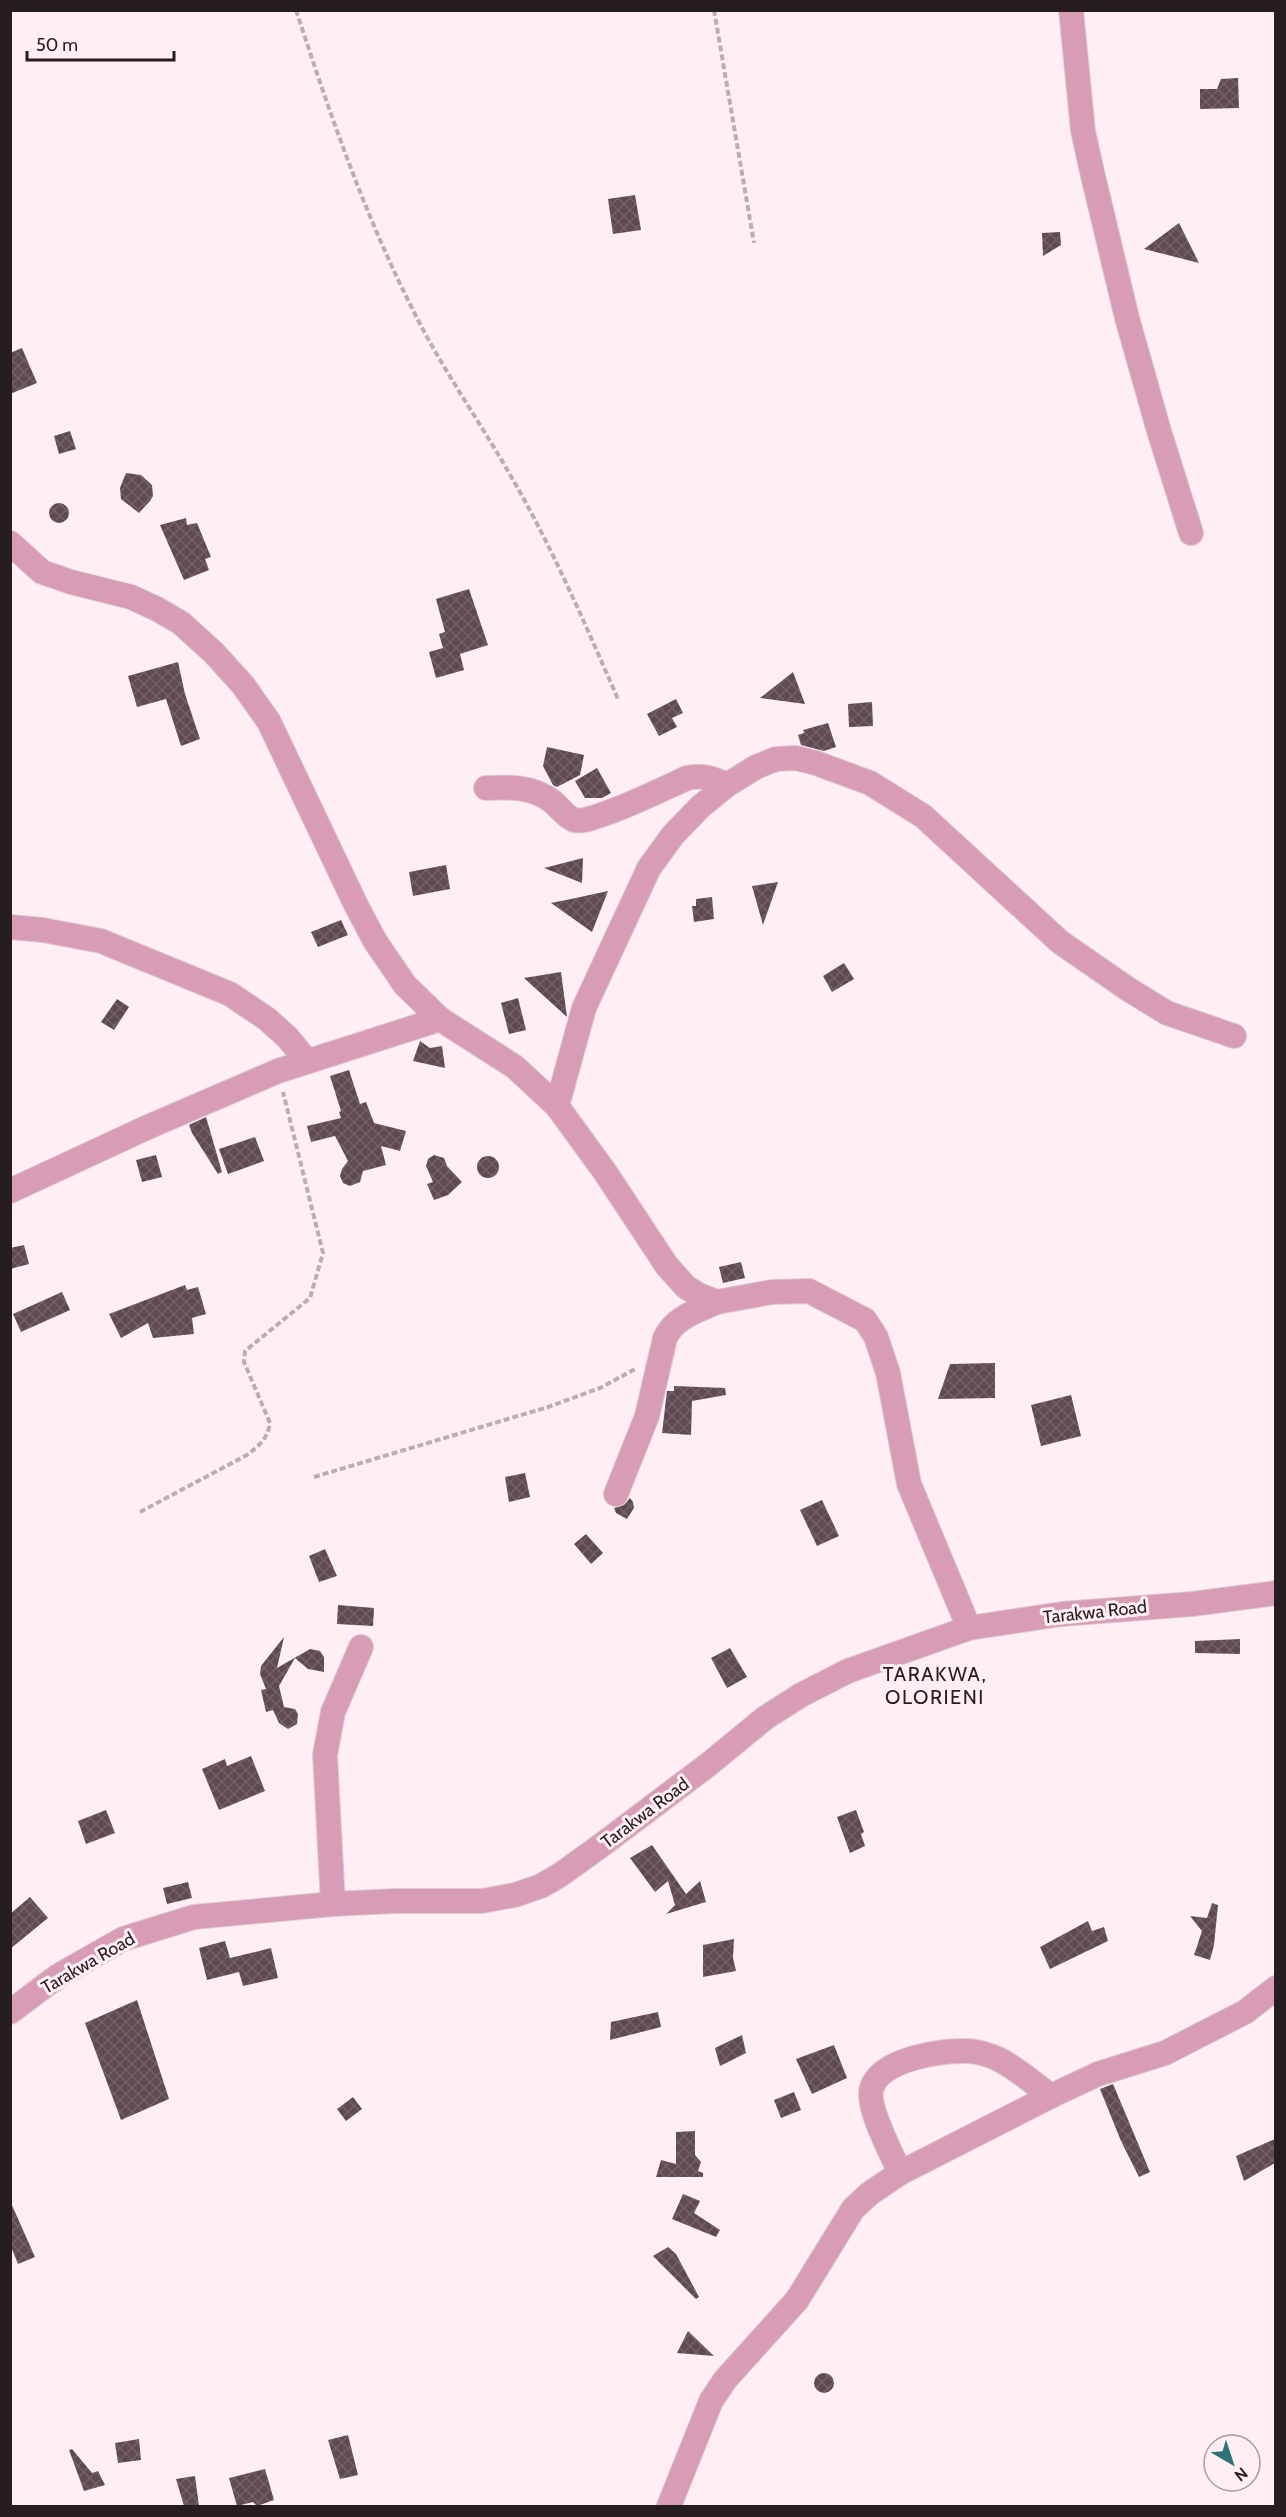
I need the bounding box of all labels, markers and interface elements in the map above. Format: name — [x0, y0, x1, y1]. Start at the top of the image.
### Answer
scale bar — [27, 24, 174, 62]
text: 50 m — [36, 34, 78, 56]
street label: Tarakwa Road — [1042, 1596, 1148, 1628]
district label: TARAKWA, OLORIENI — [883, 1662, 987, 1709]
street label: Tarakwa Road — [597, 1773, 693, 1853]
street label: Tarakwa Road — [37, 1927, 139, 1999]
north arrow — [1202, 2433, 1262, 2493]
text: N — [1231, 2463, 1251, 2485]

